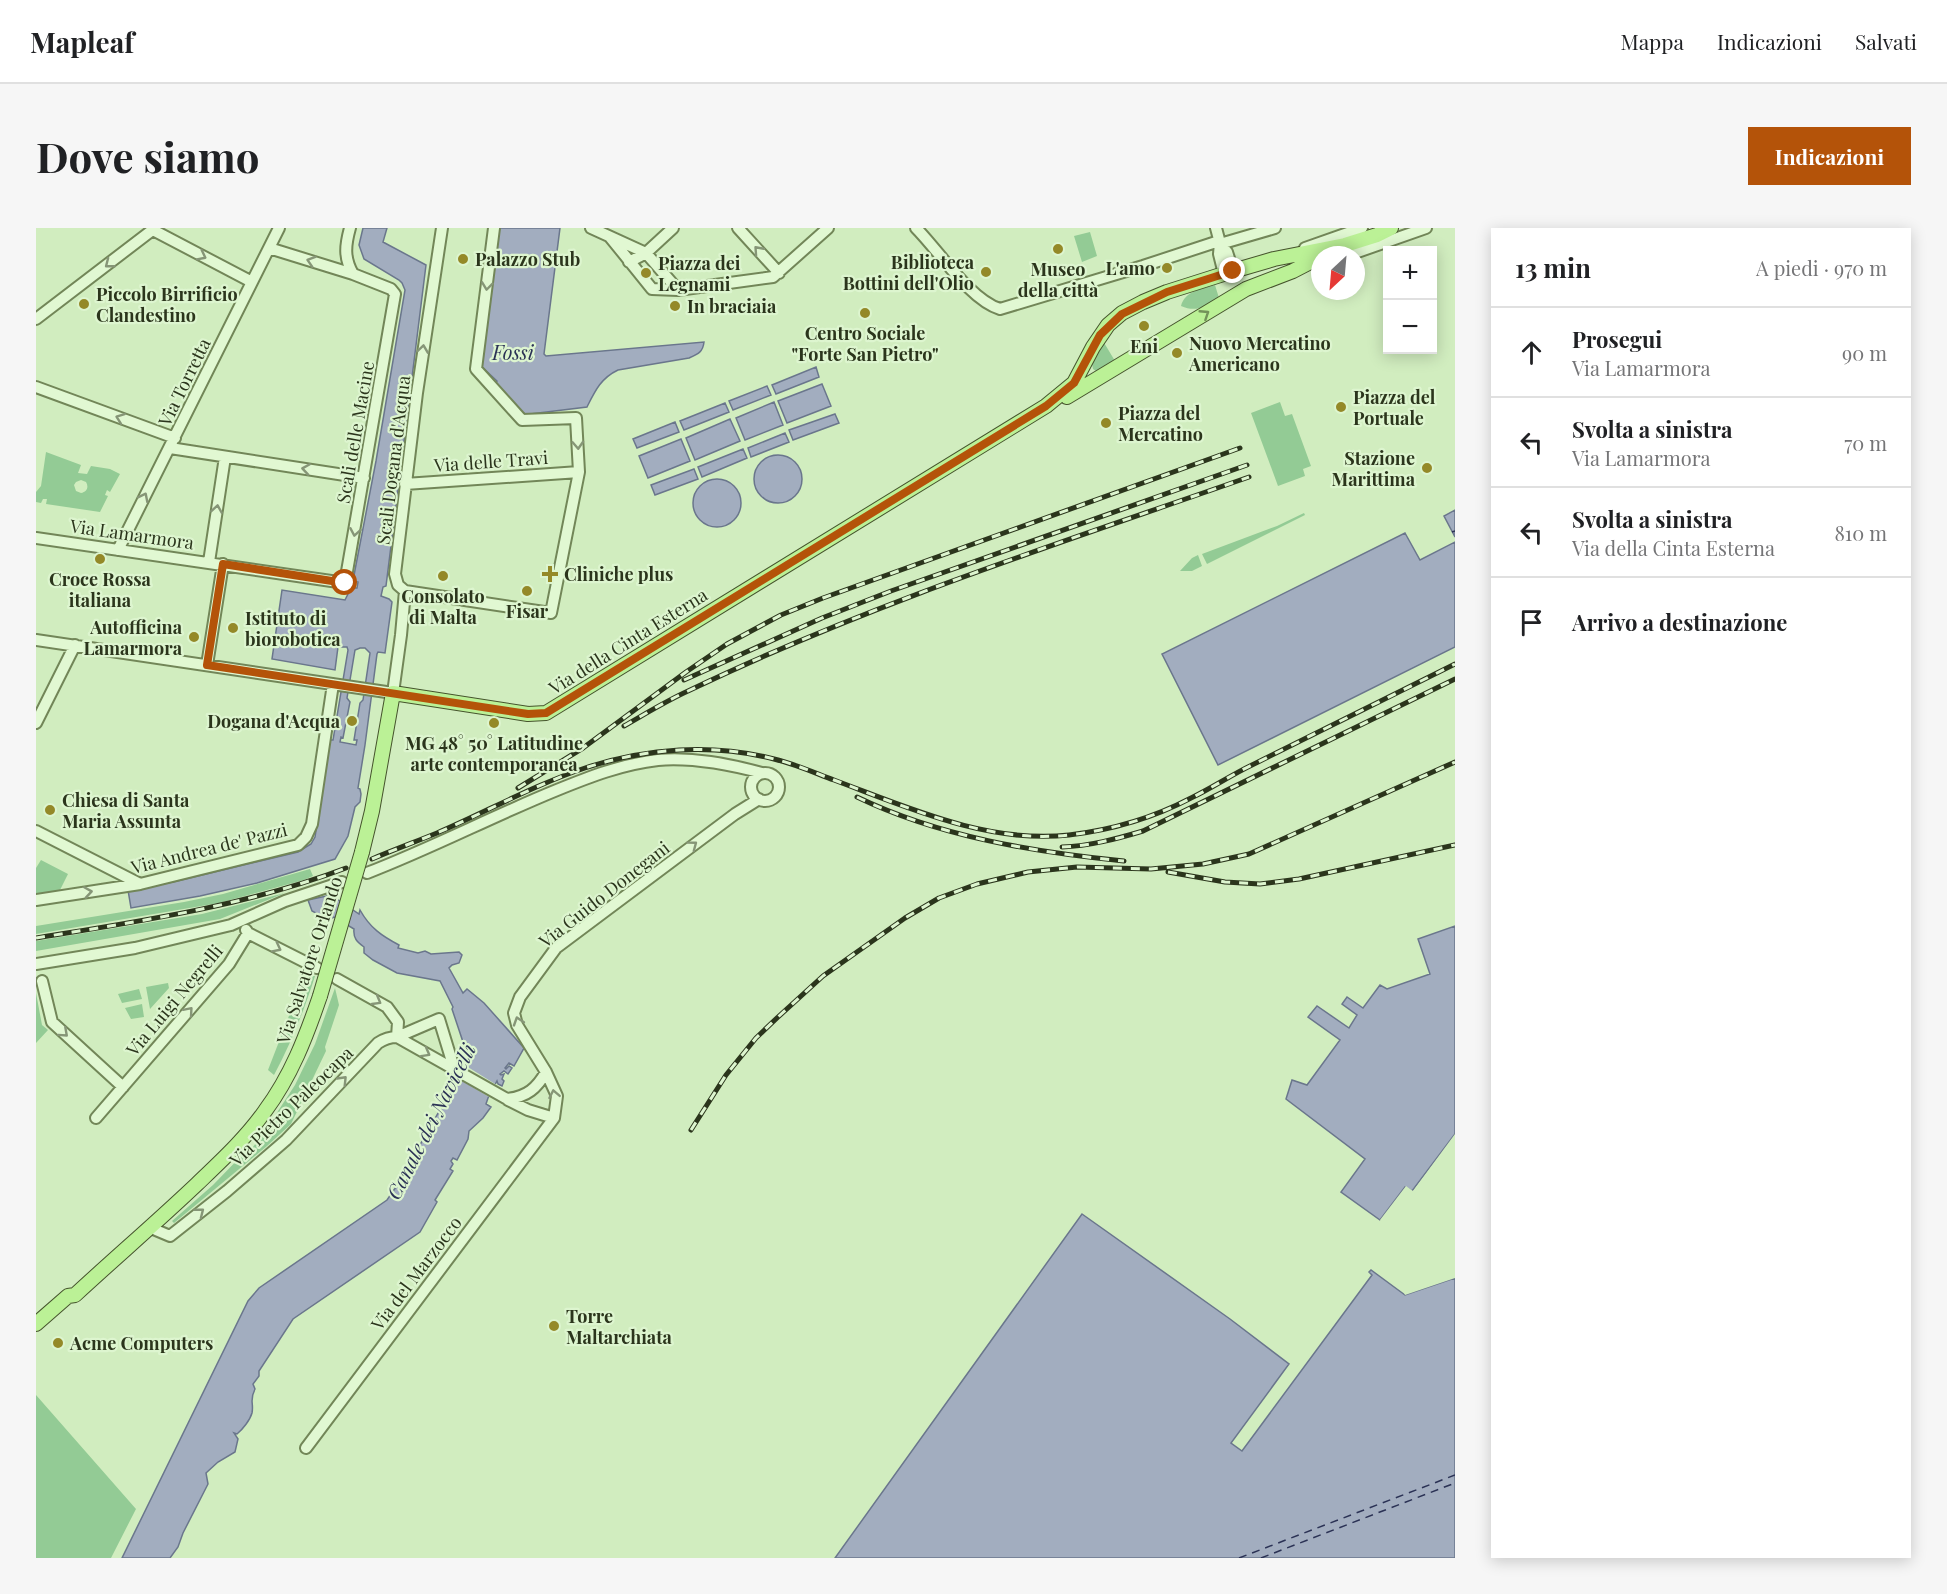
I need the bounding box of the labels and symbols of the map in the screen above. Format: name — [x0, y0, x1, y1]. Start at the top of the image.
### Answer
marker: Museo della città — [1051, 242, 1065, 256]
north arrow — [1311, 246, 1365, 300]
place label: Palazzo Stub — [475, 247, 580, 271]
one-way arrow — [754, 247, 765, 257]
one-way arrow — [196, 249, 207, 260]
place label: Biblioteca Bottini dell'Olio — [843, 250, 975, 295]
place label: Piazza dei Legnami — [658, 251, 741, 296]
marker: Palazzo Stub — [456, 252, 470, 266]
one-way arrow — [105, 256, 116, 267]
one-way arrow — [306, 256, 317, 269]
place label: L'amo — [1106, 256, 1155, 280]
place label: Museo della città — [1018, 257, 1099, 302]
route end — [1219, 257, 1245, 283]
marker: L'amo — [1160, 261, 1174, 275]
marker: Biblioteca Bottini dell'Olio — [979, 265, 993, 279]
marker: Piazza dei Legnami — [639, 266, 653, 280]
one-way arrow — [481, 281, 493, 291]
place label: Piccolo Birrificio Clandestino — [96, 282, 238, 327]
place label: In braciaia — [687, 294, 777, 318]
marker: Piccolo Birrificio Clandestino — [77, 297, 91, 311]
marker: In braciaia — [668, 299, 682, 313]
marker: Centro Sociale "Forte San Pietro" — [858, 306, 872, 320]
one-way arrow — [1198, 310, 1209, 321]
marker: Eni — [1137, 319, 1151, 333]
place label: Centro Sociale "Forte San Pietro" — [791, 321, 939, 366]
place label: Nuovo Mercatino Americano — [1188, 331, 1331, 376]
street label: Via Torretta — [152, 334, 216, 431]
place label: Eni — [1130, 334, 1158, 358]
water label: Fossi — [491, 338, 535, 365]
one-way arrow — [417, 344, 429, 353]
marker: Nuovo Mercatino Americano — [1170, 346, 1184, 360]
street label: Scali delle Macine — [331, 359, 379, 505]
street label: Scali Dogana d'Acqua — [371, 374, 415, 546]
place label: Piazza del Portuale — [1353, 385, 1436, 430]
marker: Piazza del Portuale — [1334, 400, 1348, 414]
place label: Piazza del Mercatino — [1118, 401, 1203, 446]
one-way arrow — [115, 412, 125, 425]
marker: Piazza del Mercatino — [1099, 416, 1113, 430]
one-way arrow — [571, 441, 584, 450]
street label: Via delle Travi — [432, 445, 549, 477]
place label: Stazione Marittima — [1332, 446, 1416, 491]
marker: Stazione Marittima — [1420, 461, 1434, 475]
one-way arrow — [302, 464, 311, 476]
one-way arrow — [137, 493, 149, 504]
one-way arrow — [210, 505, 222, 514]
street label: Via Lamarmora — [68, 513, 195, 555]
one-way arrow — [349, 526, 362, 536]
marker: Croce Rossa italiana — [93, 552, 107, 566]
place label: Cliniche plus — [564, 562, 673, 586]
marker: Cliniche plus — [541, 565, 559, 583]
place label: Croce Rossa italiana — [49, 567, 152, 612]
route start — [331, 569, 357, 595]
marker: Consolato di Malta — [436, 569, 450, 583]
street label: Via della Cinta Esterna — [543, 582, 712, 700]
place label: Consolato di Malta — [401, 584, 485, 629]
marker: Fisar — [520, 584, 534, 598]
place label: Fisar — [506, 599, 549, 623]
place label: Istituto di biorobotica — [245, 606, 341, 651]
place label: Autofficina Lamarmora — [83, 615, 183, 660]
marker: Istituto di biorobotica — [226, 621, 240, 635]
marker: Autofficina Lamarmora — [187, 630, 201, 644]
place label: Dogana d'Acqua — [207, 709, 341, 733]
marker: Dogana d'Acqua — [345, 714, 359, 728]
marker: MG 48° 50° Latitudine arte contemporanea — [487, 716, 501, 730]
place label: MG 48° 50° Latitudine arte contemporanea — [405, 731, 583, 776]
place label: Chiesa di Santa Maria Assunta — [62, 788, 190, 833]
marker: Chiesa di Santa Maria Assunta — [43, 803, 57, 817]
street label: Via Andrea de' Pazzi — [127, 817, 290, 879]
street label: Via Guido Donegani — [533, 835, 674, 953]
one-way arrow — [686, 841, 697, 852]
street label: Via Salvatore Orlando — [270, 873, 347, 1048]
one-way arrow — [83, 887, 93, 899]
street label: Via Luigi Negrelli — [120, 939, 228, 1061]
one-way arrow — [270, 940, 281, 952]
one-way arrow — [371, 994, 381, 1005]
one-way arrow — [181, 1007, 192, 1018]
one-way arrow — [513, 1016, 525, 1027]
one-way arrow — [57, 1026, 67, 1037]
water label: Canale dei Navicelli — [379, 1038, 481, 1203]
street label: Via Pietro Paleocapa — [223, 1041, 358, 1172]
one-way arrow — [419, 1046, 430, 1057]
one-way arrow — [336, 1077, 347, 1087]
one-way arrow — [548, 1089, 561, 1099]
one-way arrow — [193, 1209, 204, 1220]
street label: Via del Marzocco — [365, 1211, 467, 1336]
place label: Torre Maltarchiata — [566, 1304, 673, 1349]
marker: Torre Maltarchiata — [547, 1319, 561, 1333]
place label: Acme Computers — [69, 1331, 213, 1355]
marker: Acme Computers — [51, 1336, 65, 1350]

